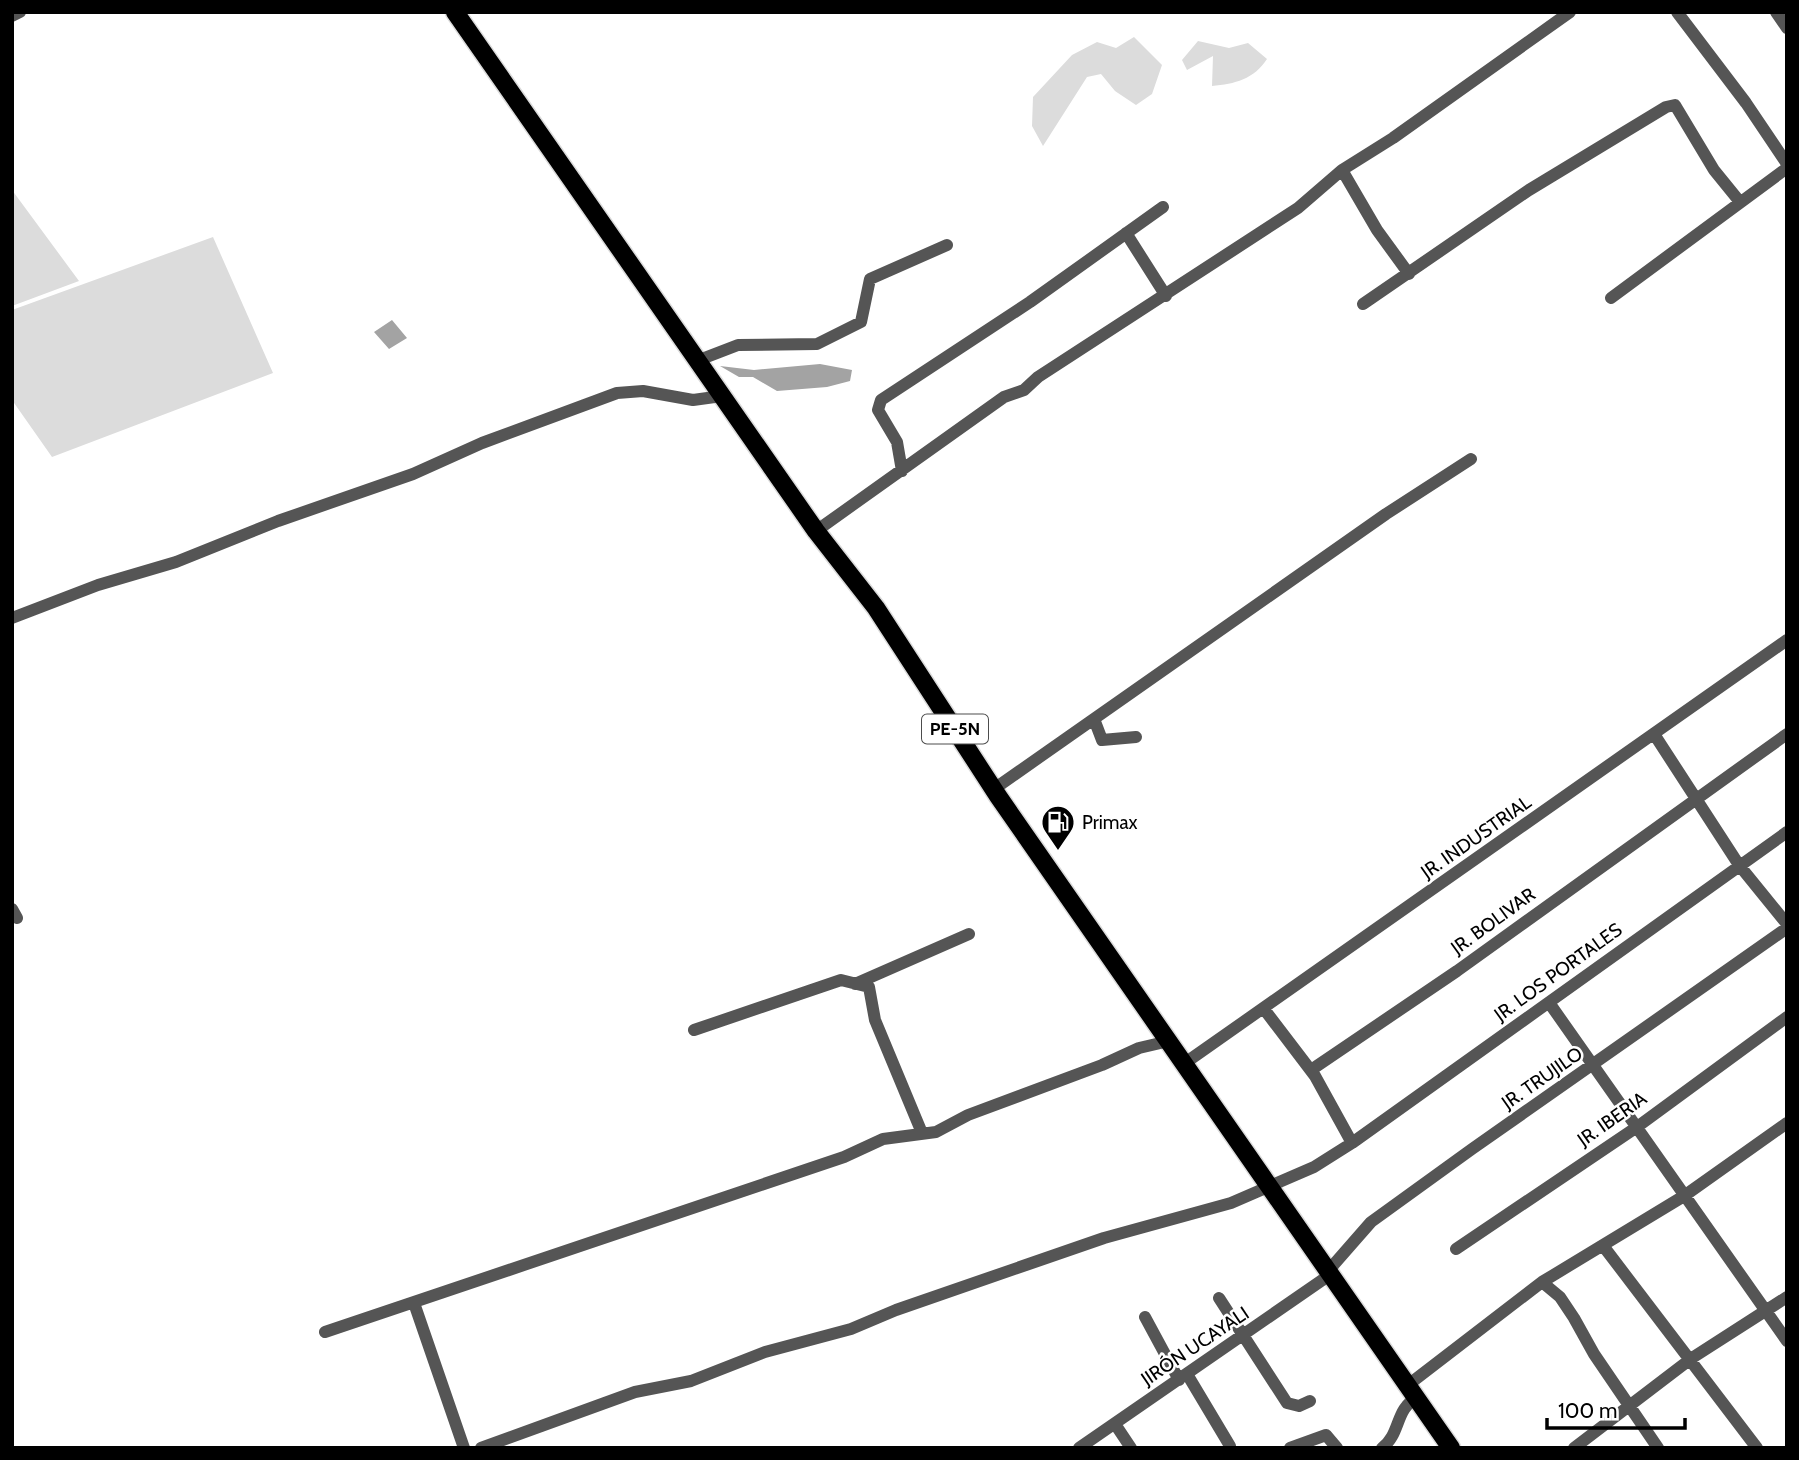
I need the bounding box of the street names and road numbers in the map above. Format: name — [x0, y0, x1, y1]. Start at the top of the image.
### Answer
road number: PE-5N — [922, 714, 988, 744]
street label: JR. INDUSTRIAL — [1416, 790, 1536, 884]
street label: JR. BOLIVAR — [1446, 882, 1540, 960]
street label: JR. LOS PORTALES — [1489, 918, 1626, 1027]
street label: JR. TRUJILO — [1496, 1042, 1587, 1115]
street label: JR. IBERIA — [1572, 1087, 1651, 1152]
street label: JIRÓN UCAYALI — [1135, 1301, 1253, 1391]

